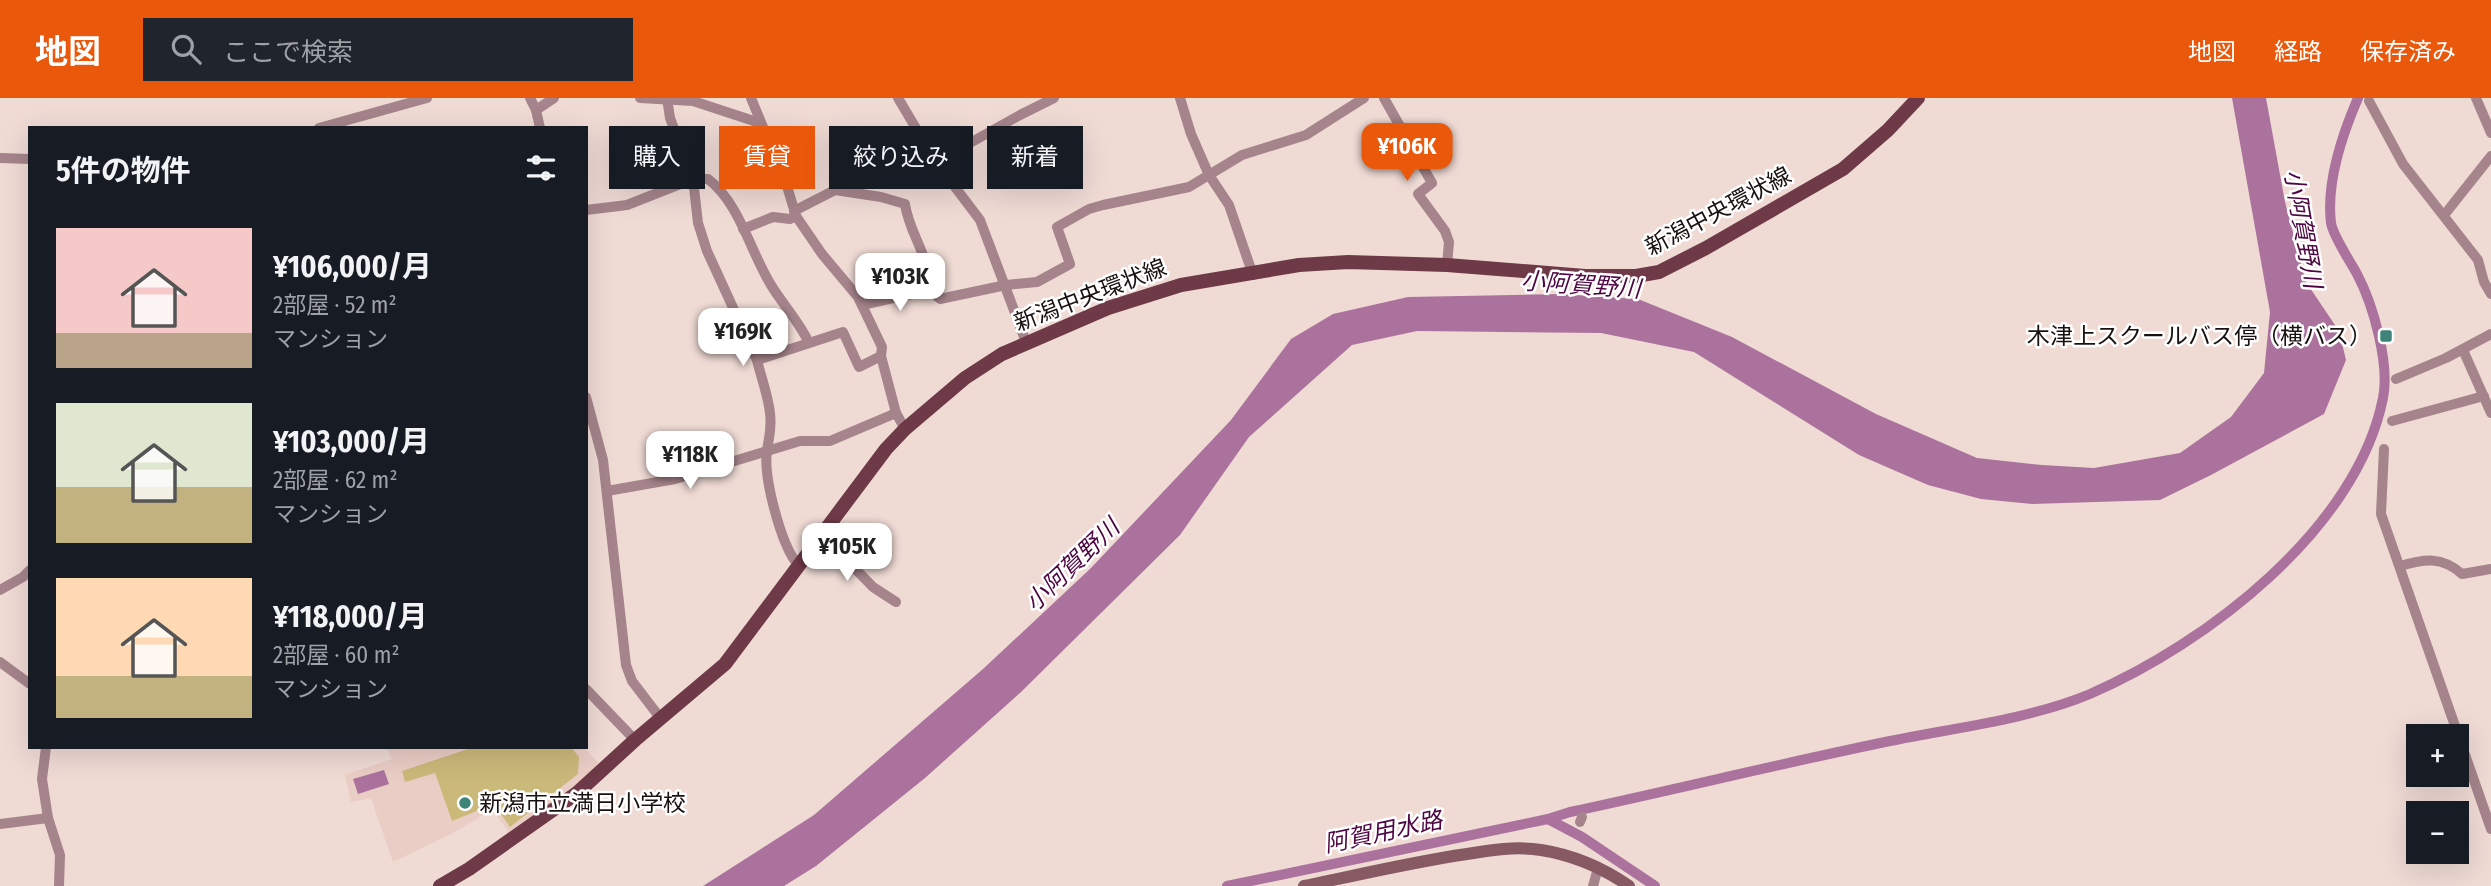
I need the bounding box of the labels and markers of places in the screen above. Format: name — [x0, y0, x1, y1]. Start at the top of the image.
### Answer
pin: ¥106K — [1358, 123, 1456, 183]
pin: ¥103K — [851, 254, 949, 313]
pin: ¥169K — [694, 308, 792, 368]
place label: 木津上スクールバス停（横バス） — [2027, 322, 2372, 350]
marker: 木津上スクールバス停（横バス） — [2378, 328, 2394, 344]
pin: ¥118K — [641, 432, 739, 491]
pin: ¥105K — [798, 524, 896, 583]
place label: 新潟市立満日小学校 — [479, 789, 686, 817]
marker: 新潟市立満日小学校 — [457, 795, 473, 811]

